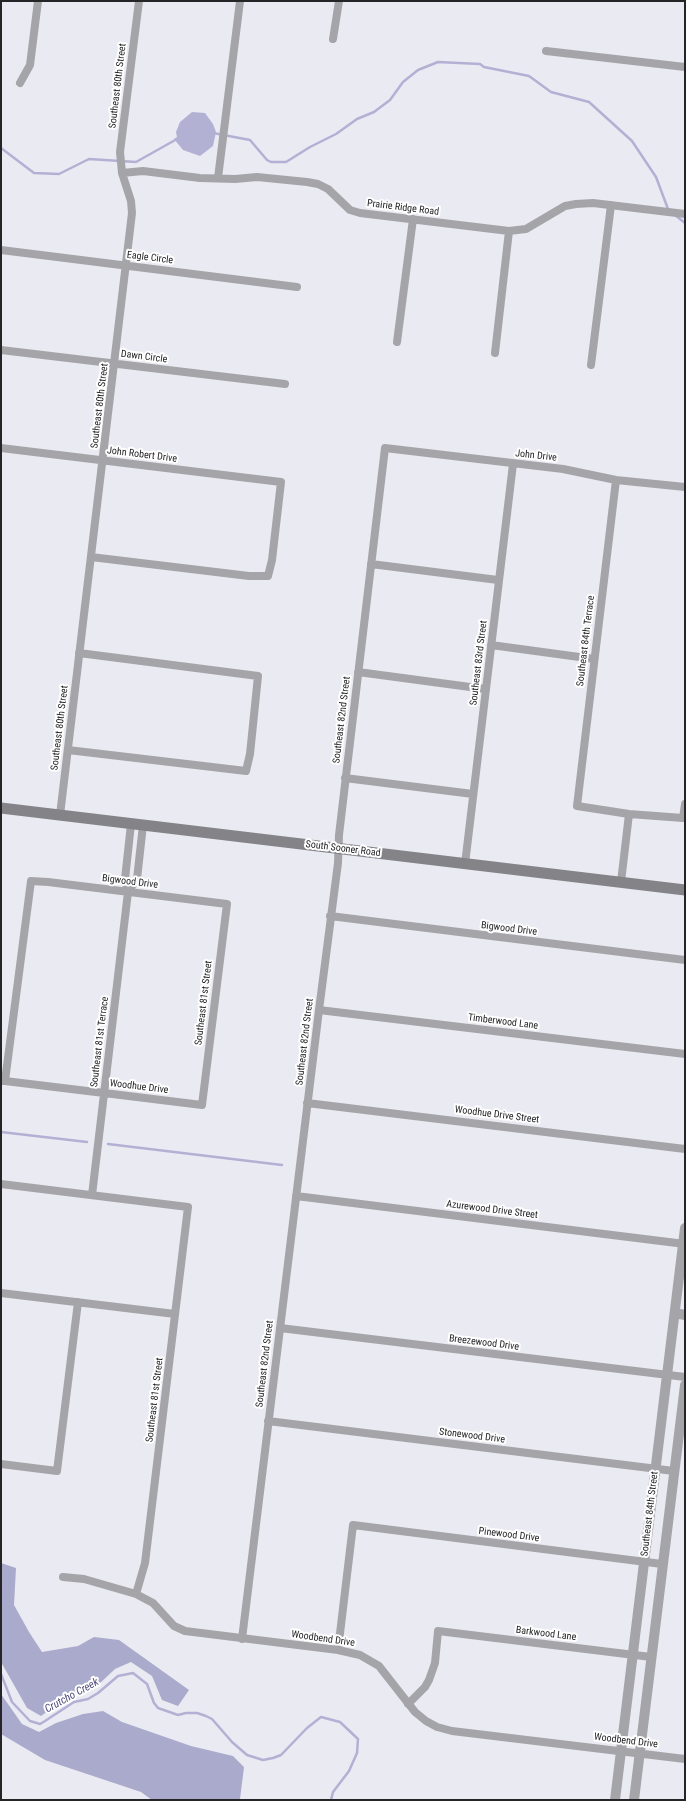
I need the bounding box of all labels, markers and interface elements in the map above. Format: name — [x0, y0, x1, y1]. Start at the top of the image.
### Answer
street label: Southeast 80th Street — [107, 43, 129, 129]
street label: Prairie Ridge Road — [366, 198, 440, 218]
street label: Eagle Circle — [126, 249, 174, 267]
street label: Dawn Circle — [120, 348, 168, 366]
street label: Southeast 80th Street — [89, 363, 111, 449]
street label: John Robert Drive — [106, 445, 178, 465]
street label: John Drive — [515, 448, 557, 464]
street label: Southeast 84th Terrace — [574, 595, 598, 687]
street label: Southeast 83rd Street — [468, 620, 490, 706]
street label: Southeast 82nd Street — [331, 676, 353, 764]
street label: Southeast 80th Street — [49, 685, 71, 771]
street label: South Sooner Road — [305, 838, 381, 860]
street label: Bigwood Drive — [101, 873, 159, 891]
street label: Bigwood Drive — [480, 920, 538, 938]
street label: Southeast 81st Street — [193, 960, 215, 1046]
street label: Southeast 81st Terrace — [88, 996, 112, 1088]
street label: Southeast 82nd Street — [294, 998, 316, 1086]
street label: Timberwood Lane — [467, 1012, 539, 1032]
street label: Woodhue Drive — [109, 1077, 169, 1097]
street label: Woodhue Drive Street — [454, 1104, 540, 1126]
street label: Azurewood Drive Street — [446, 1198, 538, 1222]
street label: Southeast 82nd Street — [254, 1320, 276, 1408]
street label: Breezewood Drive — [448, 1333, 520, 1353]
street label: Southeast 81st Street — [144, 1357, 166, 1443]
street label: Stonewood Drive — [438, 1426, 506, 1446]
street label: Southeast 84th Street — [639, 1471, 661, 1557]
street label: Pinewood Drive — [478, 1525, 540, 1545]
street label: Barkwood Lane — [515, 1624, 577, 1644]
street label: Woodbend Drive — [290, 1629, 356, 1649]
water label: Crutcho Creek — [43, 1676, 101, 1716]
street label: Woodbend Drive — [593, 1731, 659, 1751]

